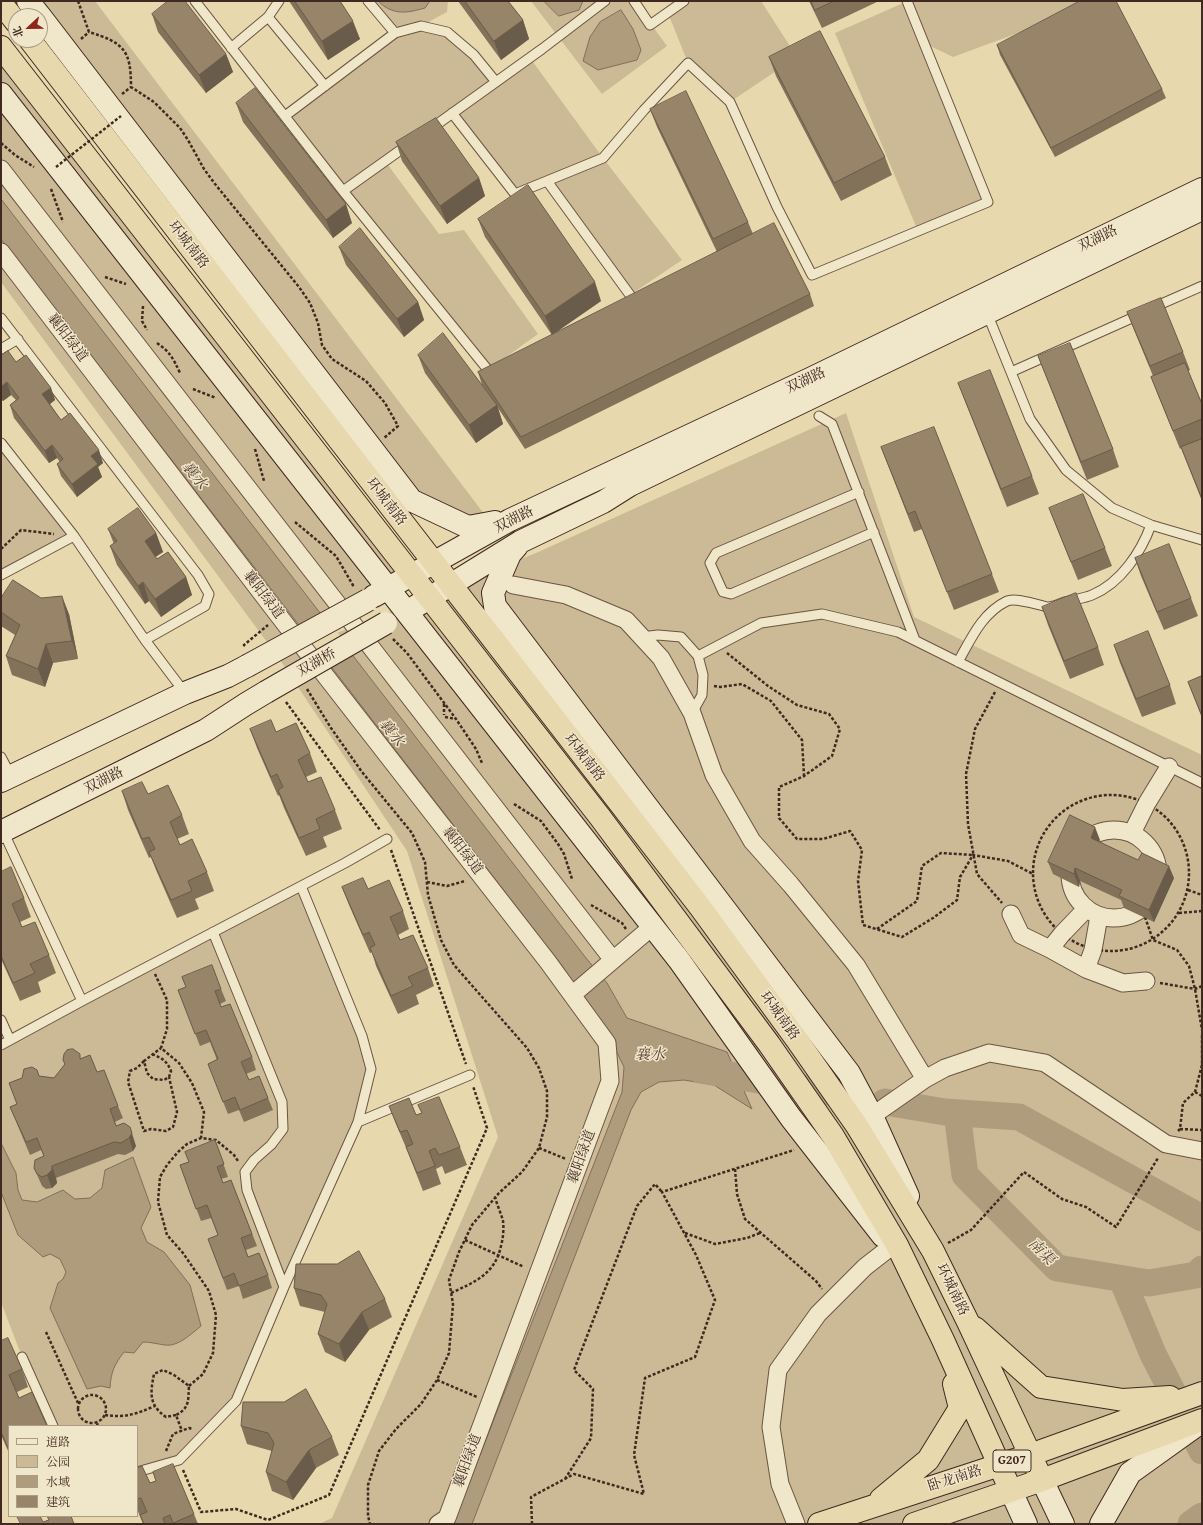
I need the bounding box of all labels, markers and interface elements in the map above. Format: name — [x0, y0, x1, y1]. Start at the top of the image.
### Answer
north arrow — [8, 8, 48, 48]
text: 北 — [8, 24, 27, 40]
street label: 环城南路 — [164, 218, 212, 272]
street label: 双湖路 — [1075, 222, 1121, 256]
street label: 襄阳绿道 — [43, 311, 91, 365]
street label: 双湖路 — [783, 365, 829, 397]
water label: 襄水 — [178, 459, 210, 493]
street label: 环城南路 — [362, 475, 410, 529]
street label: 双湖路 — [491, 503, 537, 537]
street label: 襄阳绿道 — [239, 568, 287, 622]
street label: 双湖桥 — [295, 645, 339, 681]
water label: 襄水 — [375, 716, 407, 750]
street label: 环城南路 — [560, 731, 608, 785]
street label: 双湖路 — [81, 764, 127, 798]
street label: 襄阳绿道 — [438, 824, 486, 878]
street label: 环城南路 — [756, 988, 802, 1044]
water label: 襄水 — [635, 1046, 665, 1064]
street label: 襄阳绿道 — [565, 1128, 599, 1186]
water label: 南渠 — [1024, 1235, 1058, 1269]
street label: 环城南路 — [932, 1261, 972, 1319]
legend — [8, 1425, 138, 1517]
street label: 襄阳绿道 — [451, 1432, 485, 1490]
text: 道路 — [46, 1433, 70, 1450]
road number: G207 — [993, 1450, 1031, 1472]
text: 公园 — [46, 1453, 70, 1470]
street label: 卧龙南路 — [926, 1462, 984, 1496]
text: 水域 — [46, 1473, 70, 1490]
text: 建筑 — [46, 1493, 70, 1510]

